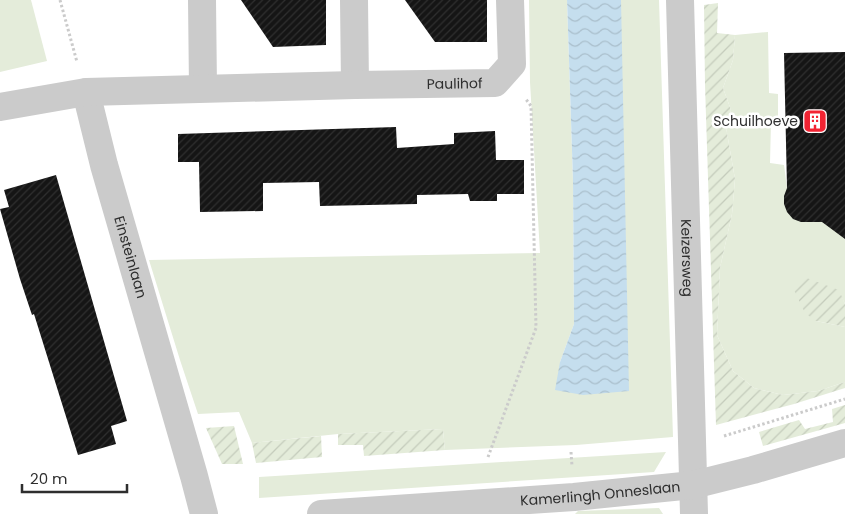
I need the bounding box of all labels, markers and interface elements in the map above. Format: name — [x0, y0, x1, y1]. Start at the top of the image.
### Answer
street label: Paulihof — [426, 73, 483, 94]
building icon: Schuilhoeve — [802, 108, 828, 134]
place label: Schuilhoeve — [713, 111, 798, 131]
street label: Einsteinlaan — [109, 214, 152, 300]
street label: Keizersweg — [676, 219, 698, 297]
scale bar — [22, 462, 128, 494]
text: 20 m — [30, 468, 68, 489]
street label: Kamerlingh Onneslaan — [520, 476, 681, 511]

